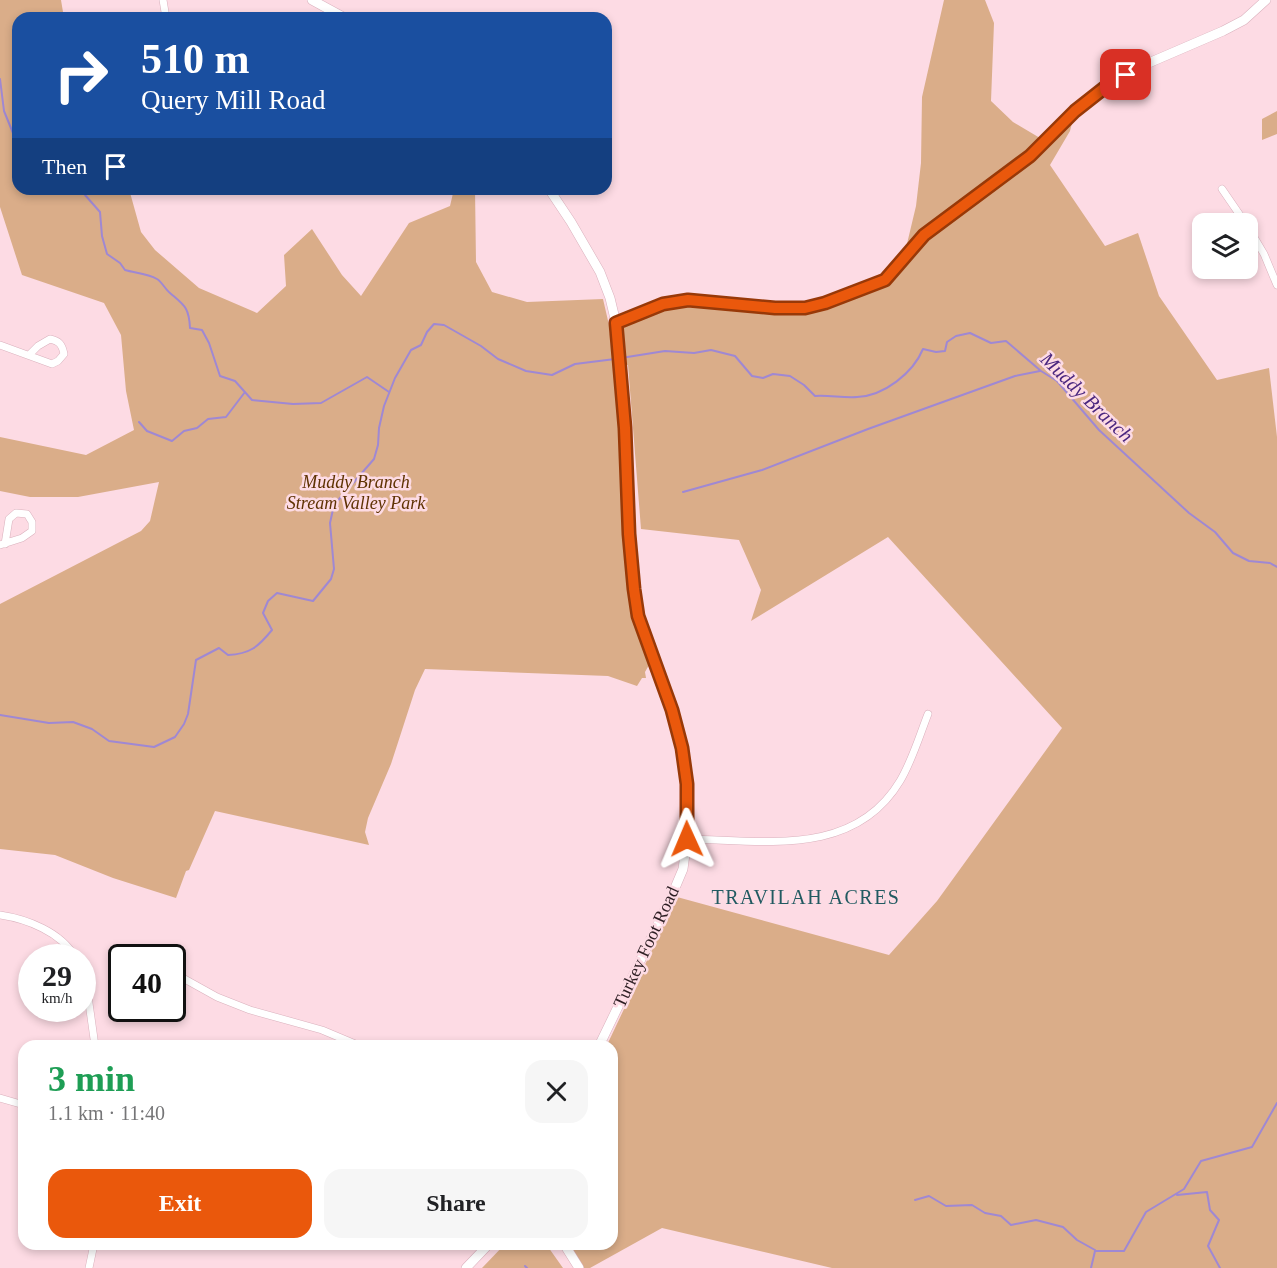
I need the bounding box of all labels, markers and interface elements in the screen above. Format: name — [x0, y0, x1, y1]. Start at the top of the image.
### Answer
icon: right — [42, 36, 120, 114]
text: 510 m — [141, 36, 250, 82]
pin — [1100, 49, 1151, 100]
icon: arrive — [1109, 58, 1142, 91]
text: Query Mill Road — [141, 85, 325, 115]
icon: arrive — [99, 150, 132, 183]
text: Then — [42, 154, 87, 179]
map controls — [1192, 213, 1258, 279]
button: layers — [1192, 213, 1258, 279]
water label: Muddy Branch — [1035, 347, 1138, 447]
park label: Muddy Branch Stream Valley Park — [287, 472, 426, 513]
position arrow — [655, 807, 719, 871]
street label: Turkey Foot Road — [609, 883, 683, 1011]
district label: TRAVILAH ACRES — [712, 886, 901, 908]
speed limit sign: 40 — [108, 944, 186, 1022]
text: 29 — [42, 959, 72, 992]
text: km/h — [42, 990, 72, 1006]
text: 3 min — [48, 1059, 135, 1099]
button: close — [525, 1060, 588, 1123]
text: 1.1 km · 11:40 — [48, 1102, 165, 1124]
button: Exit — [48, 1169, 312, 1238]
button: Share — [324, 1169, 588, 1238]

